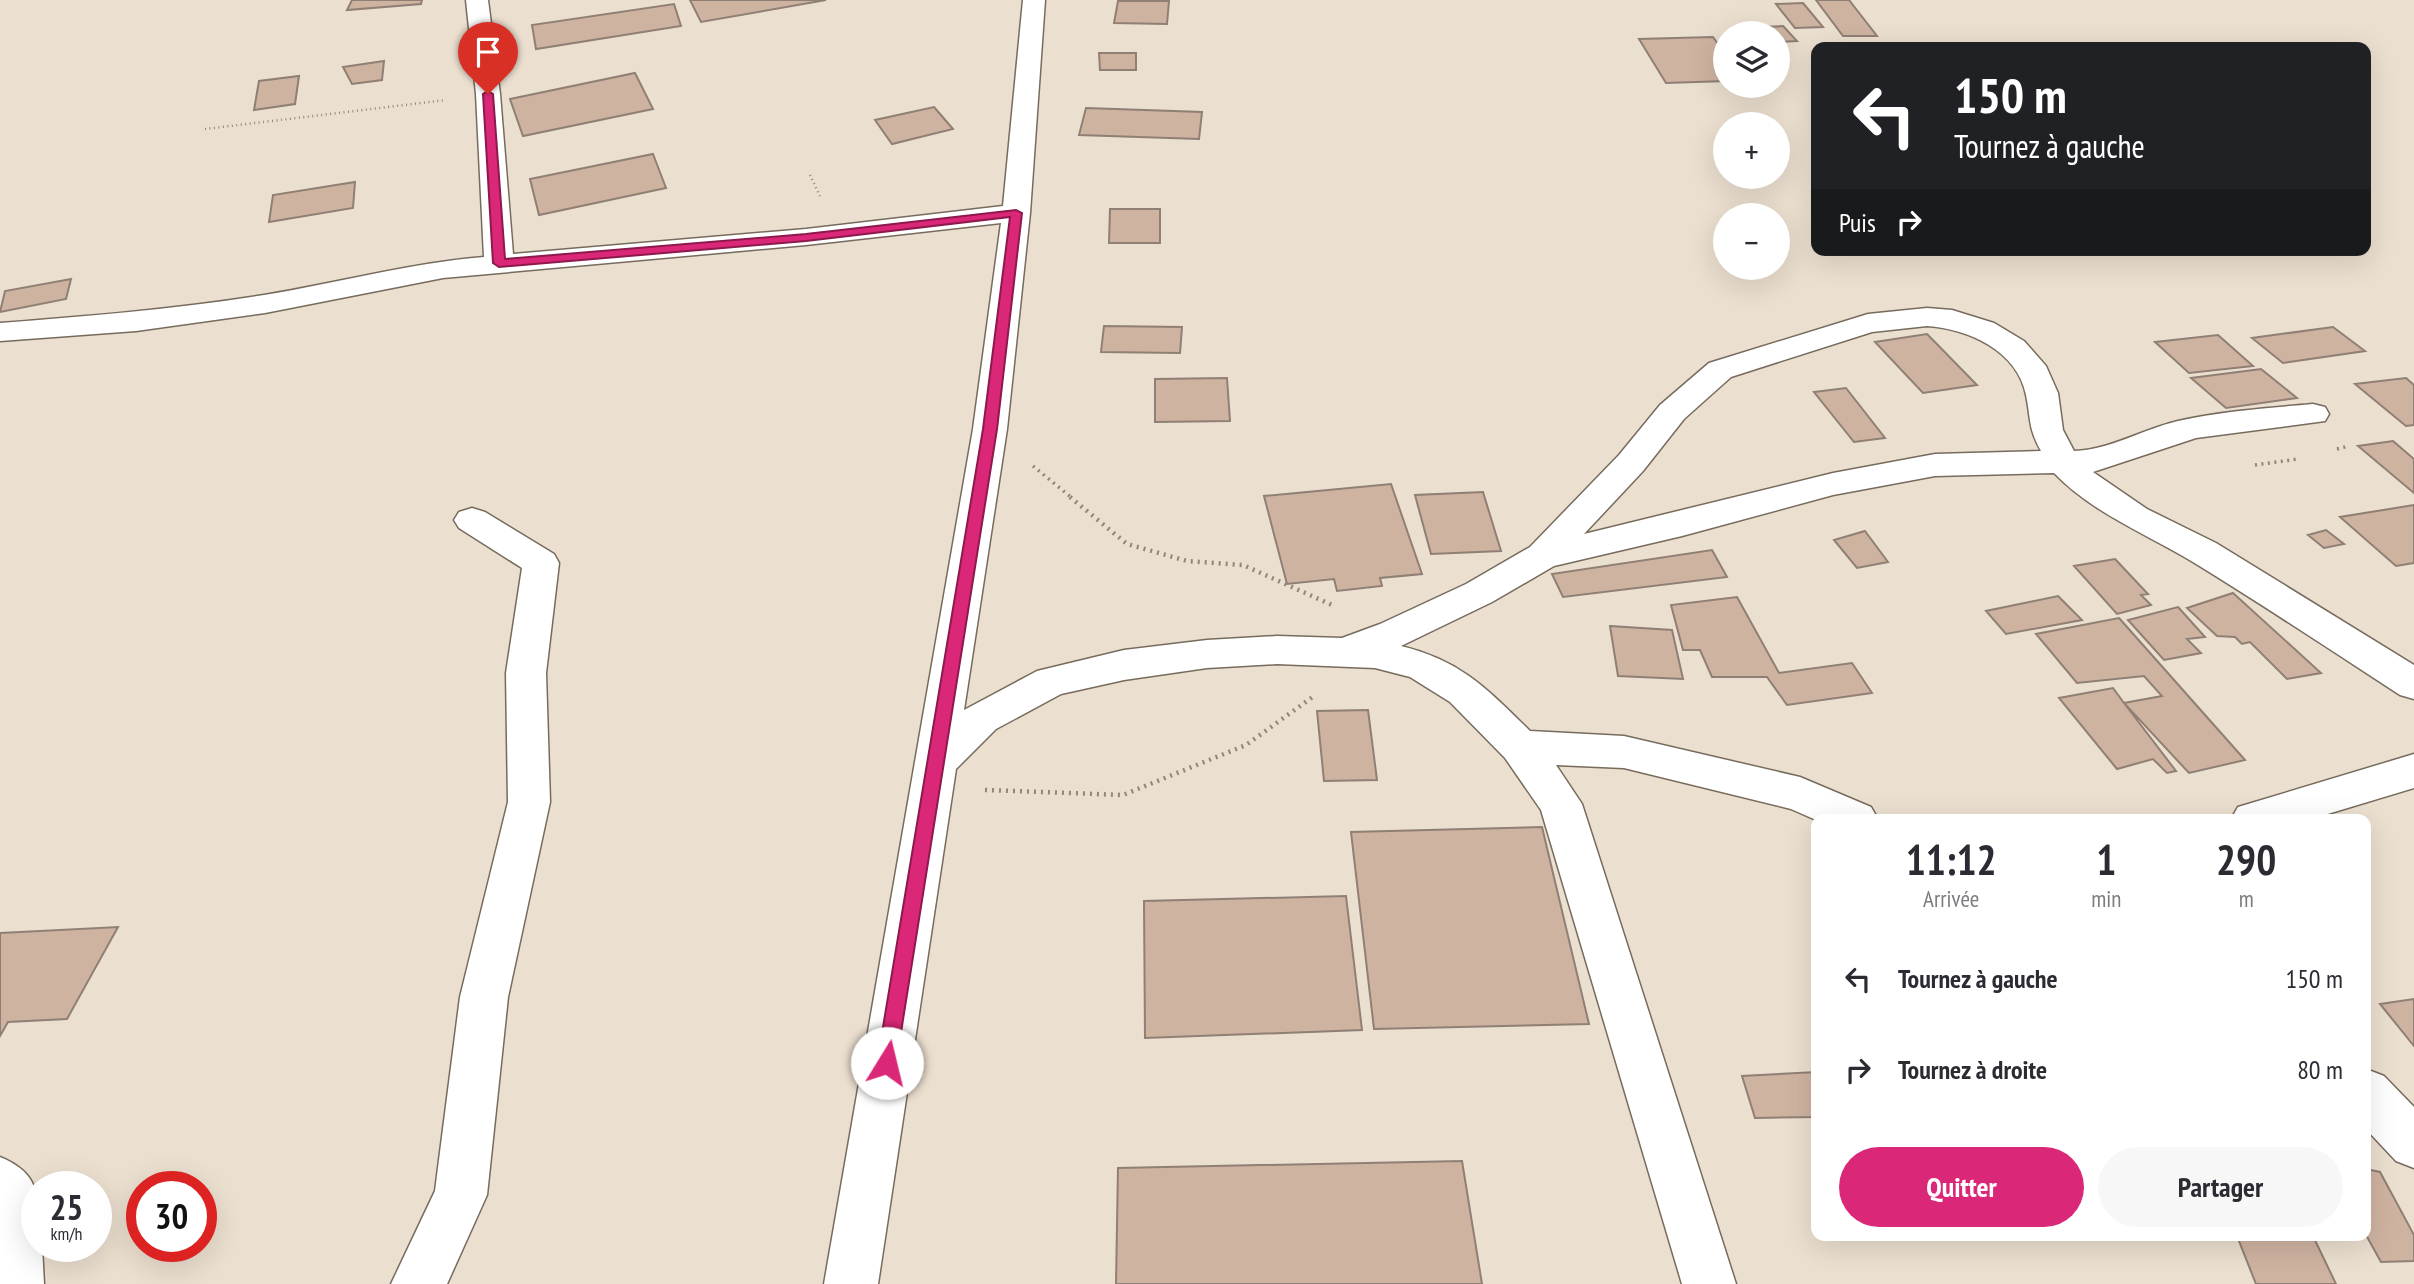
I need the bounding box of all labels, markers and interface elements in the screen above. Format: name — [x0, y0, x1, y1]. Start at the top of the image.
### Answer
map controls — [1713, 21, 1790, 280]
button: layers — [1713, 21, 1790, 98]
pin — [458, 22, 518, 94]
icon: arrive — [469, 33, 507, 71]
text: 150 m — [1954, 63, 2067, 127]
icon: left — [1839, 70, 1930, 161]
button: + — [1713, 112, 1790, 189]
text: Tournez à gauche — [1954, 125, 2145, 167]
button: − — [1713, 203, 1790, 280]
icon: right — [1890, 203, 1928, 241]
text: Puis — [1839, 206, 1876, 239]
text: 11:12 — [1906, 832, 1997, 887]
text: 1 — [2096, 832, 2116, 887]
text: 290 — [2216, 832, 2276, 887]
text: Arrivée — [1923, 884, 1979, 913]
text: min — [2091, 884, 2121, 913]
text: m — [2239, 884, 2254, 913]
icon: left — [1839, 960, 1877, 998]
text: Tournez à gauche — [1898, 962, 2058, 995]
text: 150 m — [2285, 962, 2343, 995]
position arrow — [850, 1026, 924, 1100]
icon: right — [1839, 1051, 1877, 1089]
text: Tournez à droite — [1898, 1053, 2047, 1086]
text: 80 m — [2297, 1053, 2343, 1086]
button: Quitter — [1839, 1147, 2084, 1227]
button: Partager — [2098, 1147, 2343, 1227]
speed limit sign: 30 — [126, 1171, 217, 1262]
text: 25 — [50, 1184, 83, 1230]
text: km/h — [51, 1222, 82, 1245]

